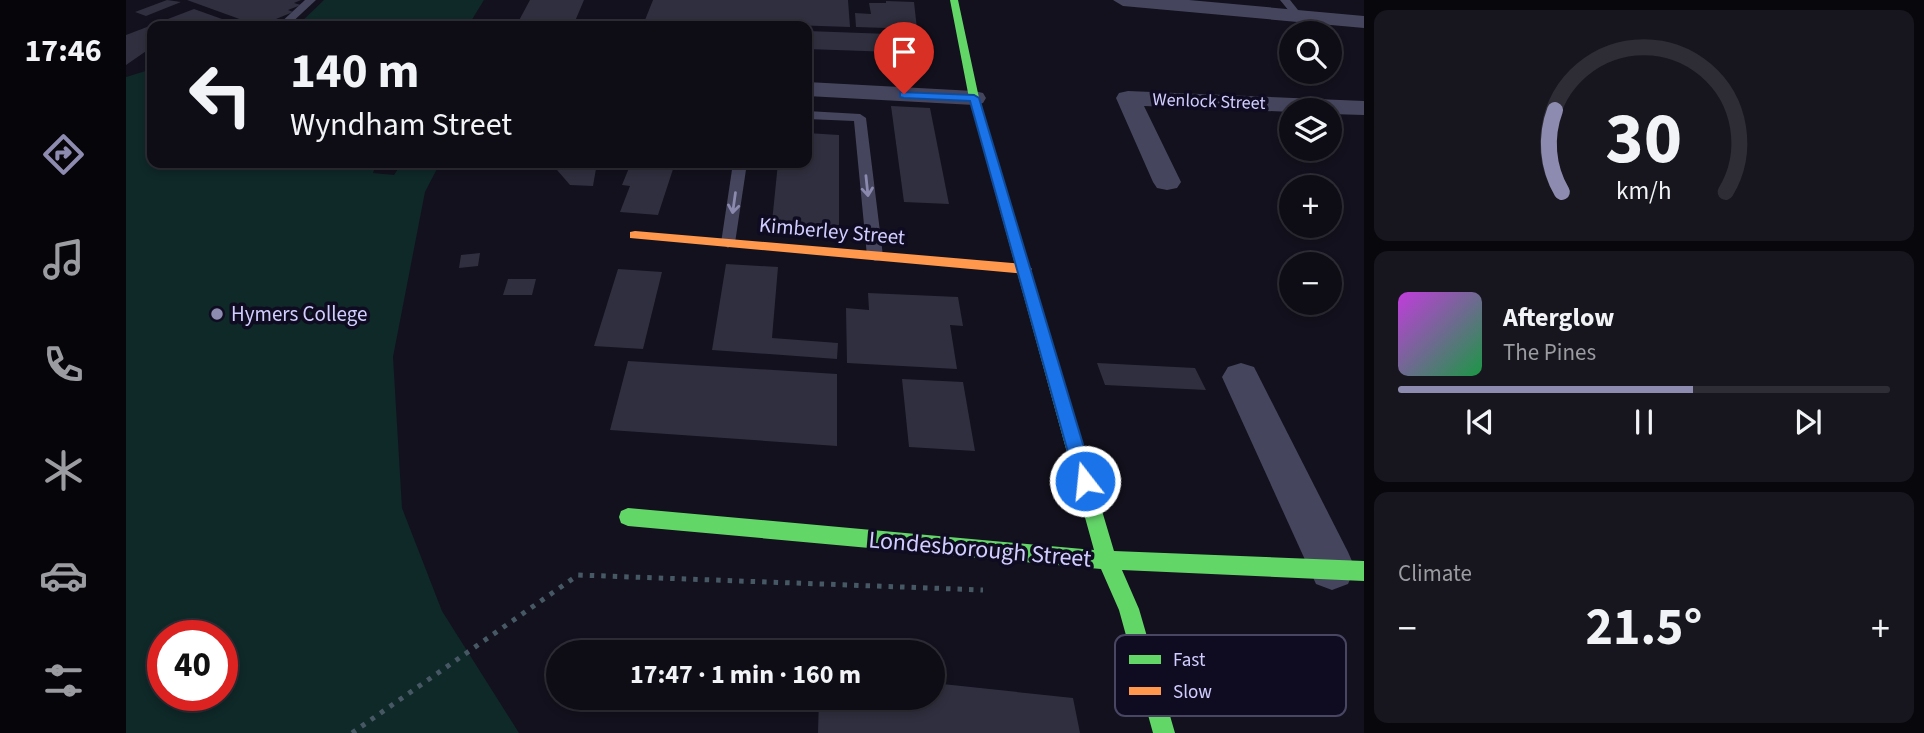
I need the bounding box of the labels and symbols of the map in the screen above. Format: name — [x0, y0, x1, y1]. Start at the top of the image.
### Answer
pin — [874, 22, 934, 94]
street label: Wenlock Street — [1152, 87, 1266, 116]
one-way arrow — [861, 174, 874, 196]
one-way arrow — [727, 191, 740, 214]
street label: Kimberley Street — [758, 210, 906, 252]
place label: Hymers College — [231, 299, 368, 329]
marker: Hymers College — [209, 306, 225, 322]
position arrow — [1048, 444, 1122, 518]
street label: Londesborough Street — [867, 522, 1093, 577]
speed limit sign: 40 — [147, 620, 238, 711]
legend — [1115, 635, 1346, 716]
text: Fast — [1173, 647, 1206, 674]
text: Slow — [1173, 679, 1212, 706]

